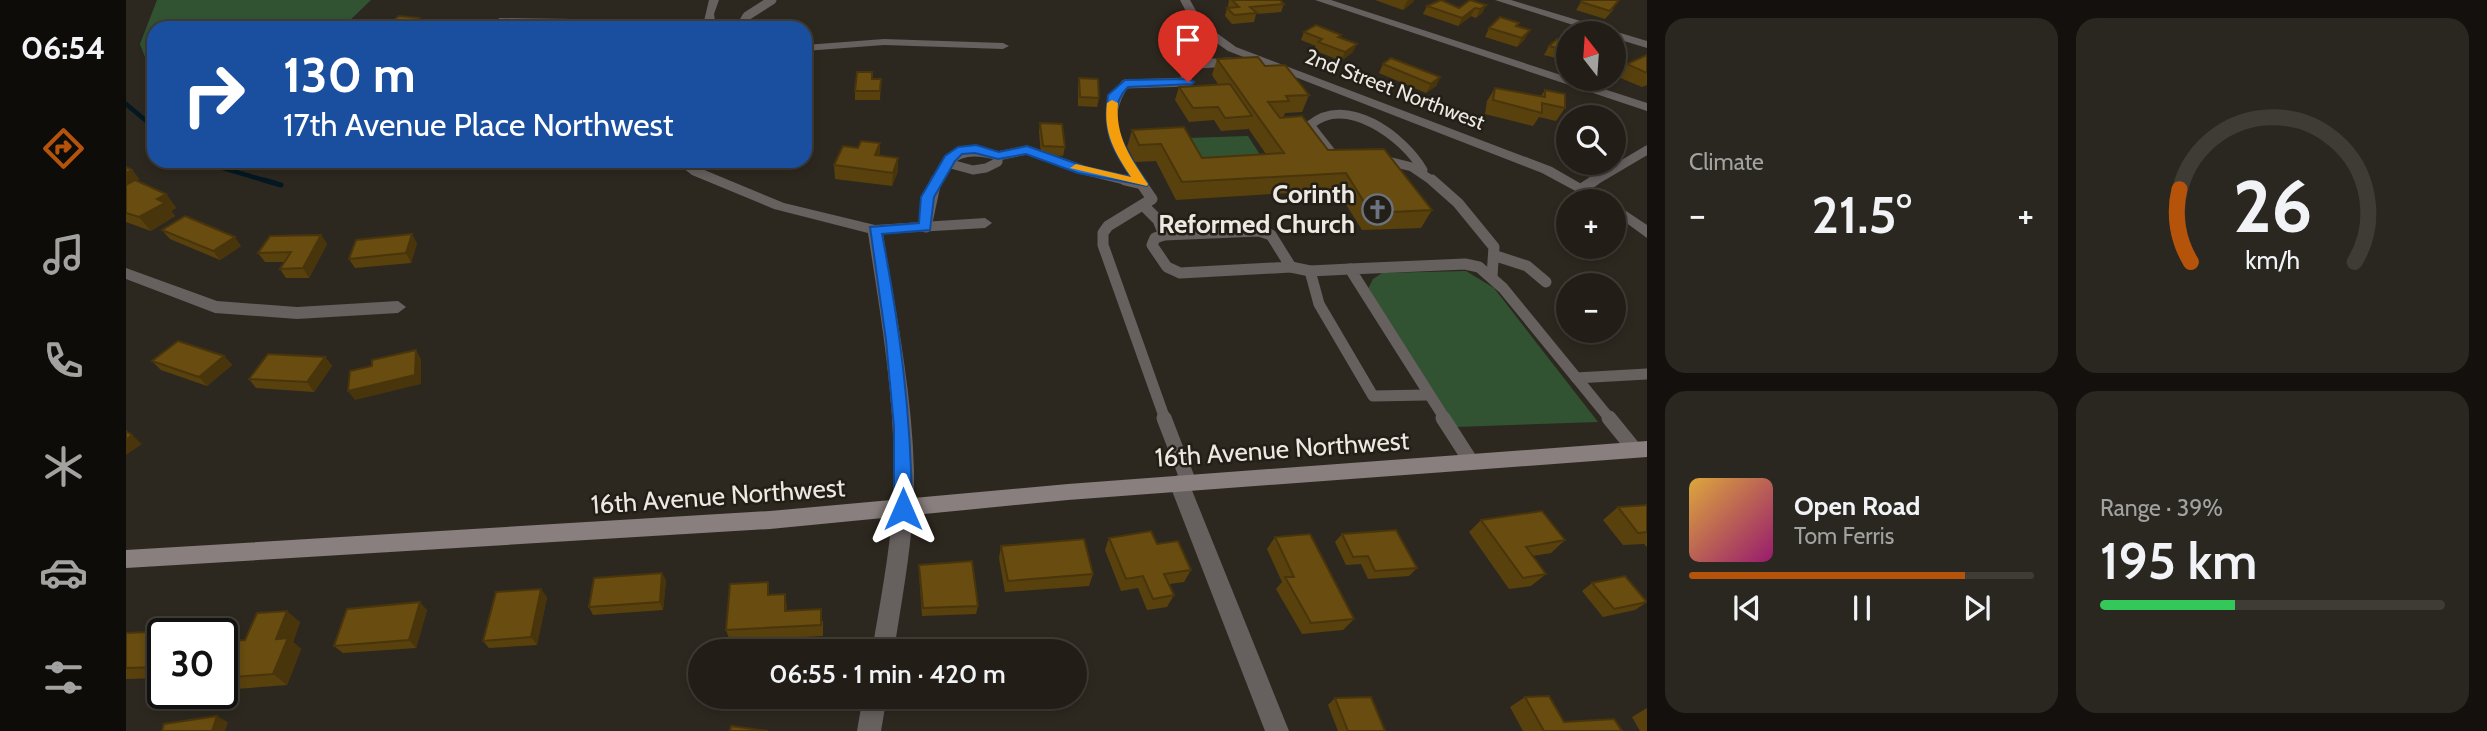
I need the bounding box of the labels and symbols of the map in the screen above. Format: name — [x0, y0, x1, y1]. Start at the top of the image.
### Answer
pin — [1158, 10, 1218, 82]
north arrow — [1556, 21, 1626, 91]
street label: 2nd Street Northwest — [1302, 43, 1488, 135]
place label: Corinth Reformed Church — [1158, 178, 1355, 240]
church icon: Corinth Reformed Church — [1361, 192, 1395, 226]
street label: 16th Avenue Northwest — [1154, 424, 1410, 474]
street label: 16th Avenue Northwest — [590, 471, 846, 521]
position arrow — [866, 472, 940, 546]
speed limit sign: 30 — [147, 618, 238, 709]

